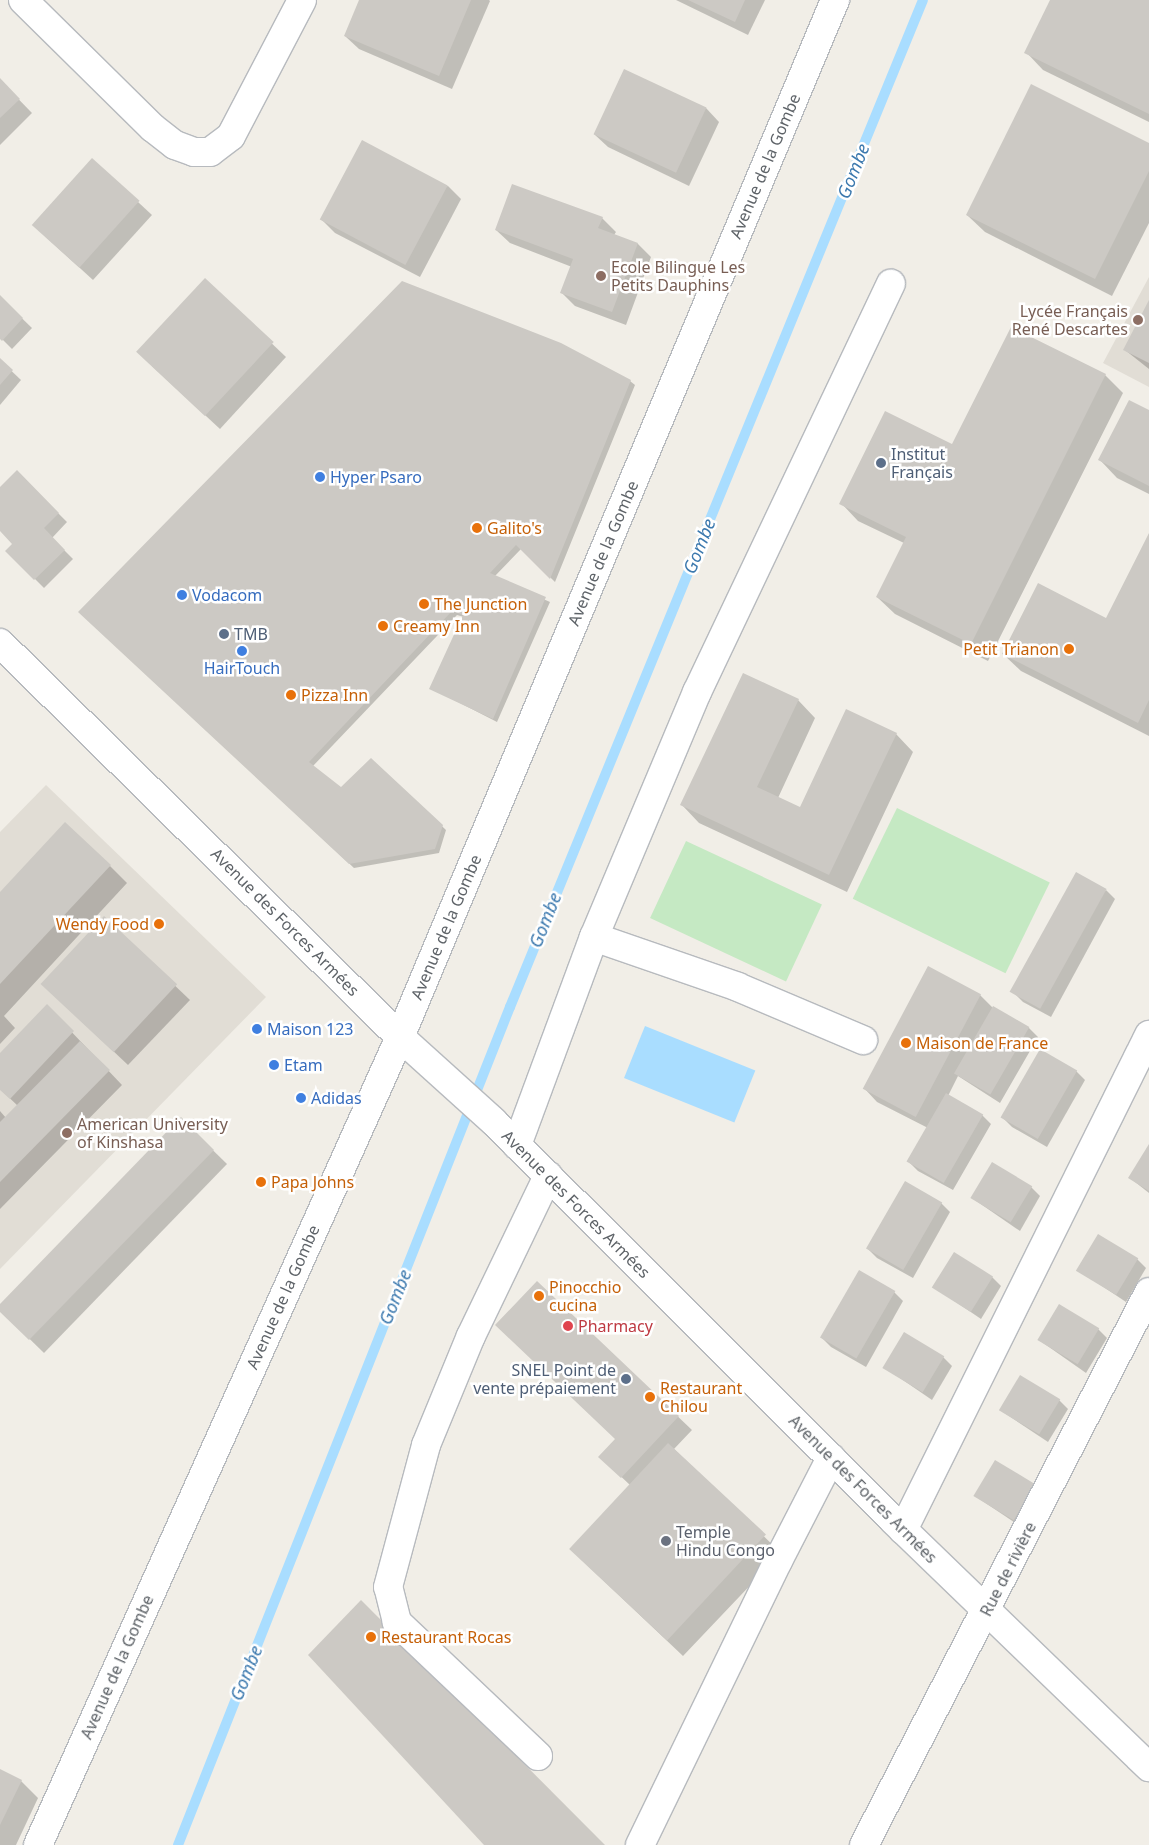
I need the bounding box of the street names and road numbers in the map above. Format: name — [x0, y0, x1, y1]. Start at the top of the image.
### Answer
street label: Avenue de la Gombe — [726, 91, 804, 241]
street label: Avenue de la Gombe — [564, 478, 642, 628]
street label: Avenue des Forces Armées — [207, 844, 363, 1000]
street label: Avenue de la Gombe — [407, 852, 485, 1002]
street label: Avenue des Forces Armées — [498, 1126, 654, 1282]
street label: Avenue de la Gombe — [243, 1222, 323, 1372]
street label: Avenue des Forces Armées — [785, 1411, 941, 1567]
street label: Rue de rivière — [976, 1519, 1040, 1619]
street label: Avenue de la Gombe — [77, 1592, 157, 1742]

